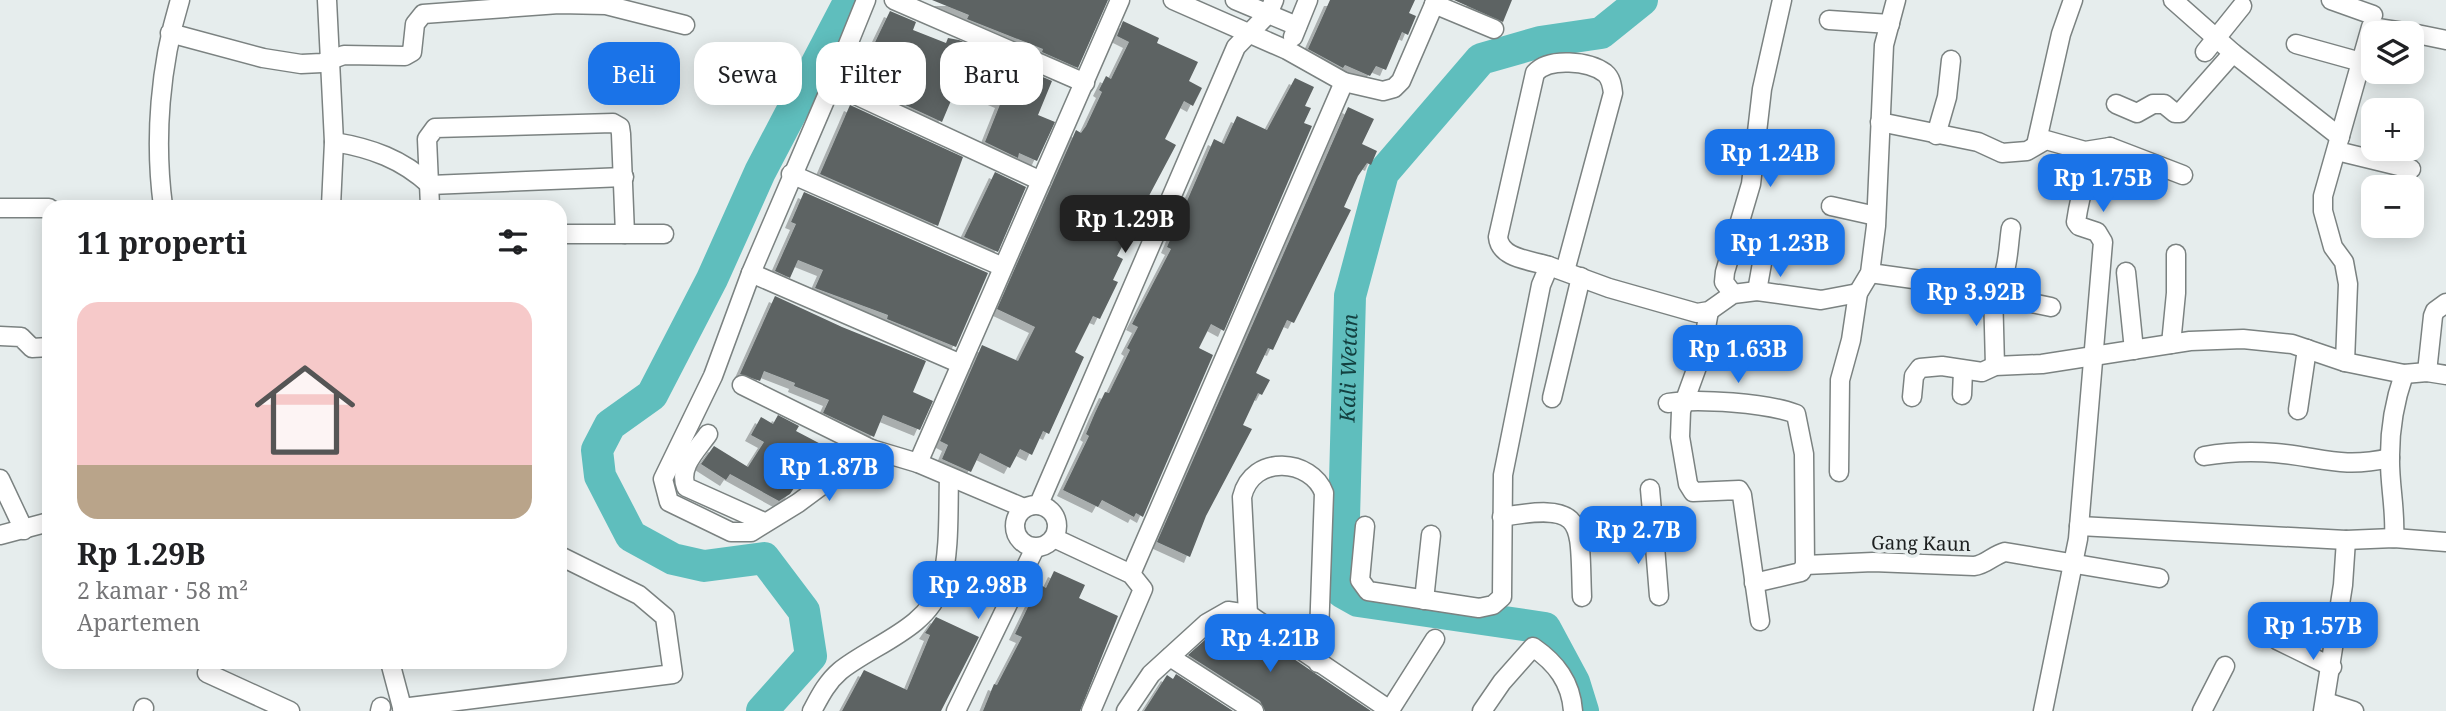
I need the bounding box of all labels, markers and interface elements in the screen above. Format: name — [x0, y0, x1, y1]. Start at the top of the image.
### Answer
map controls — [2361, 21, 2424, 238]
button: layers — [2361, 21, 2424, 84]
chip: Beli — [588, 42, 680, 105]
chip: Sewa — [694, 42, 802, 105]
chip: Filter — [816, 42, 926, 105]
chip: Baru — [940, 42, 1043, 105]
button: + — [2361, 98, 2424, 161]
pin: Rp 1.24B — [1698, 130, 1842, 189]
text: Rp 1.24B — [1721, 136, 1819, 168]
pin: Rp 1.75B — [2031, 154, 2175, 214]
text: Rp 1.75B — [2054, 161, 2152, 193]
button: − — [2361, 175, 2424, 238]
pin: Rp 1.29B — [1053, 196, 1197, 255]
text: Rp 1.29B — [1076, 202, 1174, 234]
pin: Rp 1.23B — [1708, 219, 1852, 279]
text: 11 properti — [77, 222, 247, 263]
icon: filters — [494, 223, 532, 261]
text: Rp 1.23B — [1731, 226, 1829, 258]
pin: Rp 3.92B — [1904, 268, 2048, 328]
text: Rp 3.92B — [1927, 275, 2025, 307]
water label: Kali Wetan — [1333, 313, 1364, 424]
pin: Rp 1.63B — [1666, 326, 1810, 385]
text: Rp 1.63B — [1689, 332, 1787, 364]
icon: home — [242, 347, 368, 473]
pin: Rp 1.87B — [757, 444, 901, 503]
text: Rp 1.87B — [780, 450, 878, 482]
pin: Rp 2.7B — [1573, 506, 1703, 566]
text: Rp 2.7B — [1595, 513, 1681, 545]
street label: Gang Kaun — [1871, 529, 1971, 557]
text: Rp 1.29B — [77, 533, 205, 574]
pin: Rp 2.98B — [906, 562, 1050, 621]
text: Rp 2.98B — [929, 568, 1027, 600]
text: 2 kamar · 58 m² — [77, 574, 248, 606]
pin: Rp 1.57B — [2241, 602, 2385, 662]
text: Apartemen — [77, 606, 200, 638]
text: Rp 1.57B — [2264, 609, 2362, 641]
pin: Rp 4.21B — [1198, 614, 1342, 674]
text: Rp 4.21B — [1221, 621, 1319, 653]

